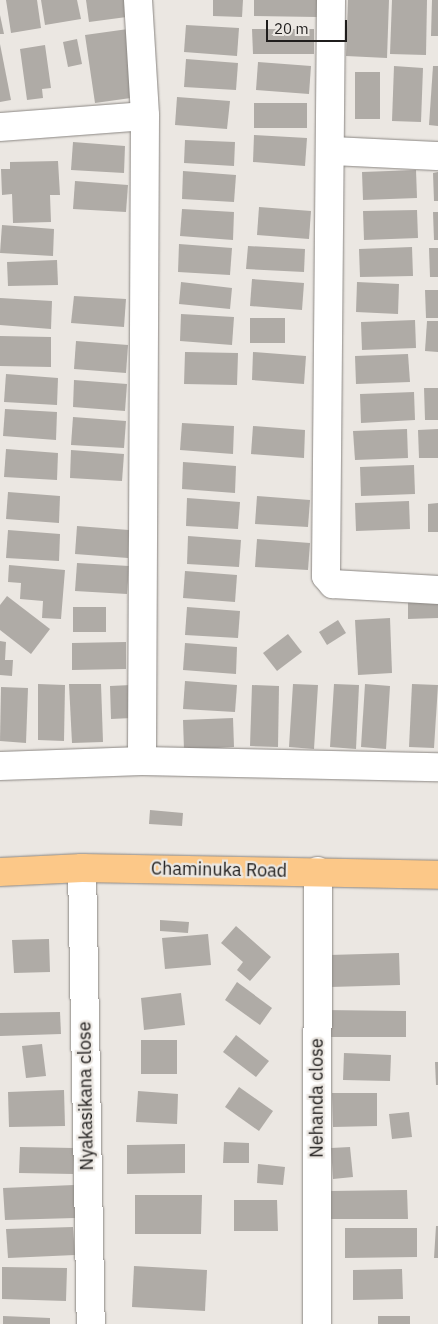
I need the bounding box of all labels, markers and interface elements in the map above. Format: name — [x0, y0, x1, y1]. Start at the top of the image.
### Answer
scale bar — [268, 10, 349, 42]
text: 20 m — [274, 19, 309, 38]
street label: Chaminuka Road — [151, 858, 287, 882]
street label: Nyakasikana close — [74, 1021, 98, 1171]
street label: Nehanda close — [306, 1038, 328, 1158]

